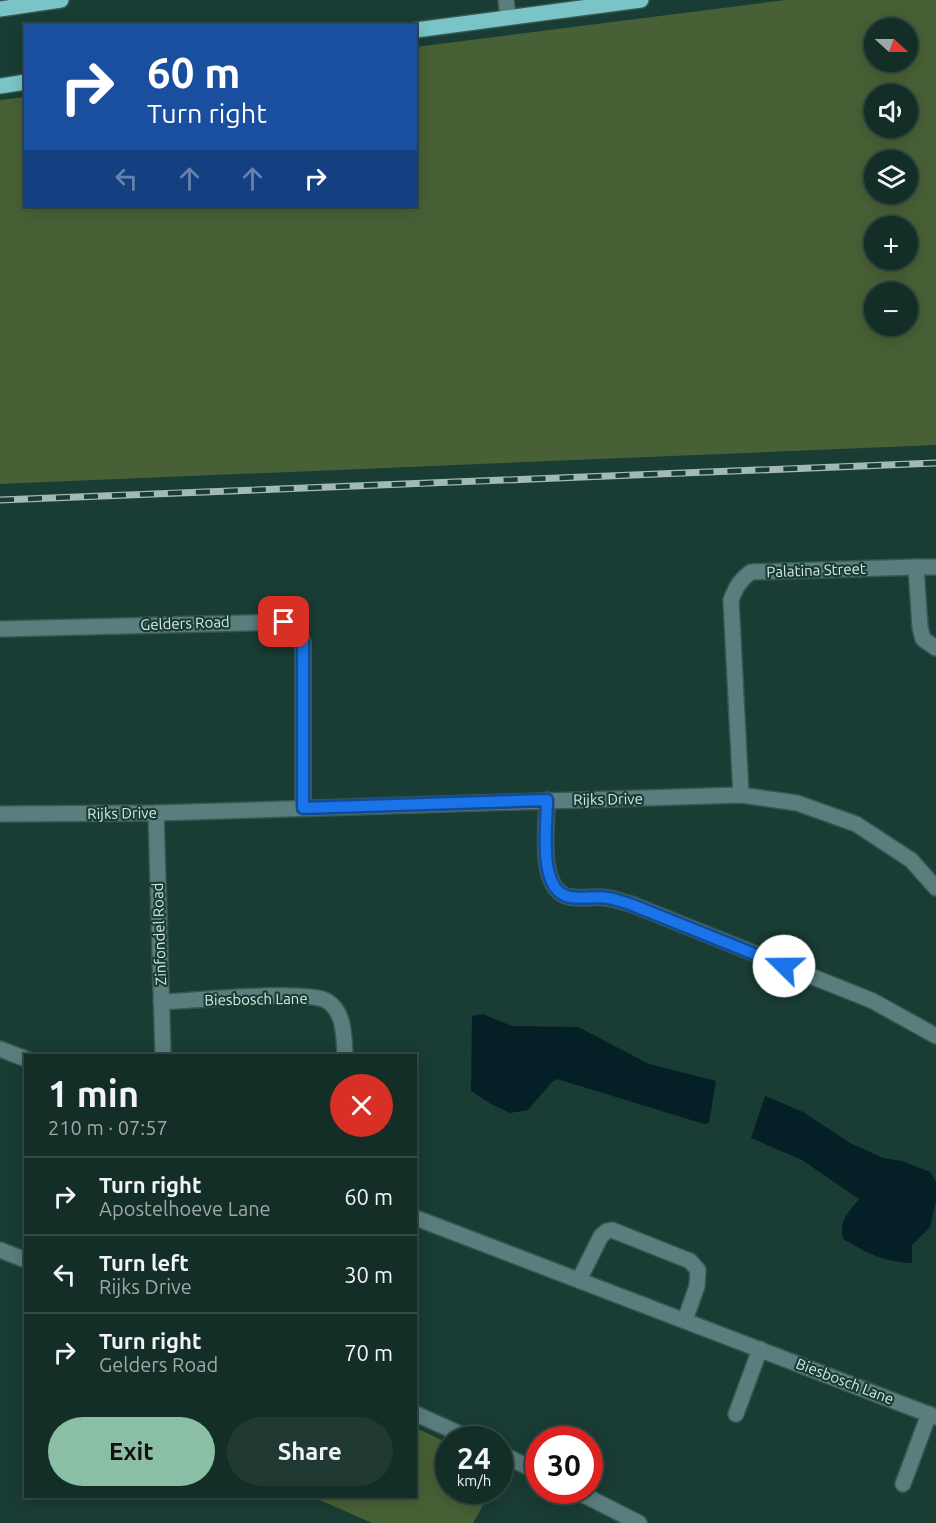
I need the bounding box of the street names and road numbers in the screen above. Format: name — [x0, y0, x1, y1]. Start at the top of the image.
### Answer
street label: Palatina Street — [766, 560, 866, 580]
street label: Gelders Road — [140, 613, 230, 633]
street label: Rijks Drive — [573, 790, 643, 808]
street label: Rijks Drive — [87, 804, 157, 822]
street label: Zinfondel Road — [149, 882, 169, 986]
street label: Biesbosch Lane — [204, 990, 308, 1008]
street label: Biesbosch Lane — [794, 1355, 896, 1407]

